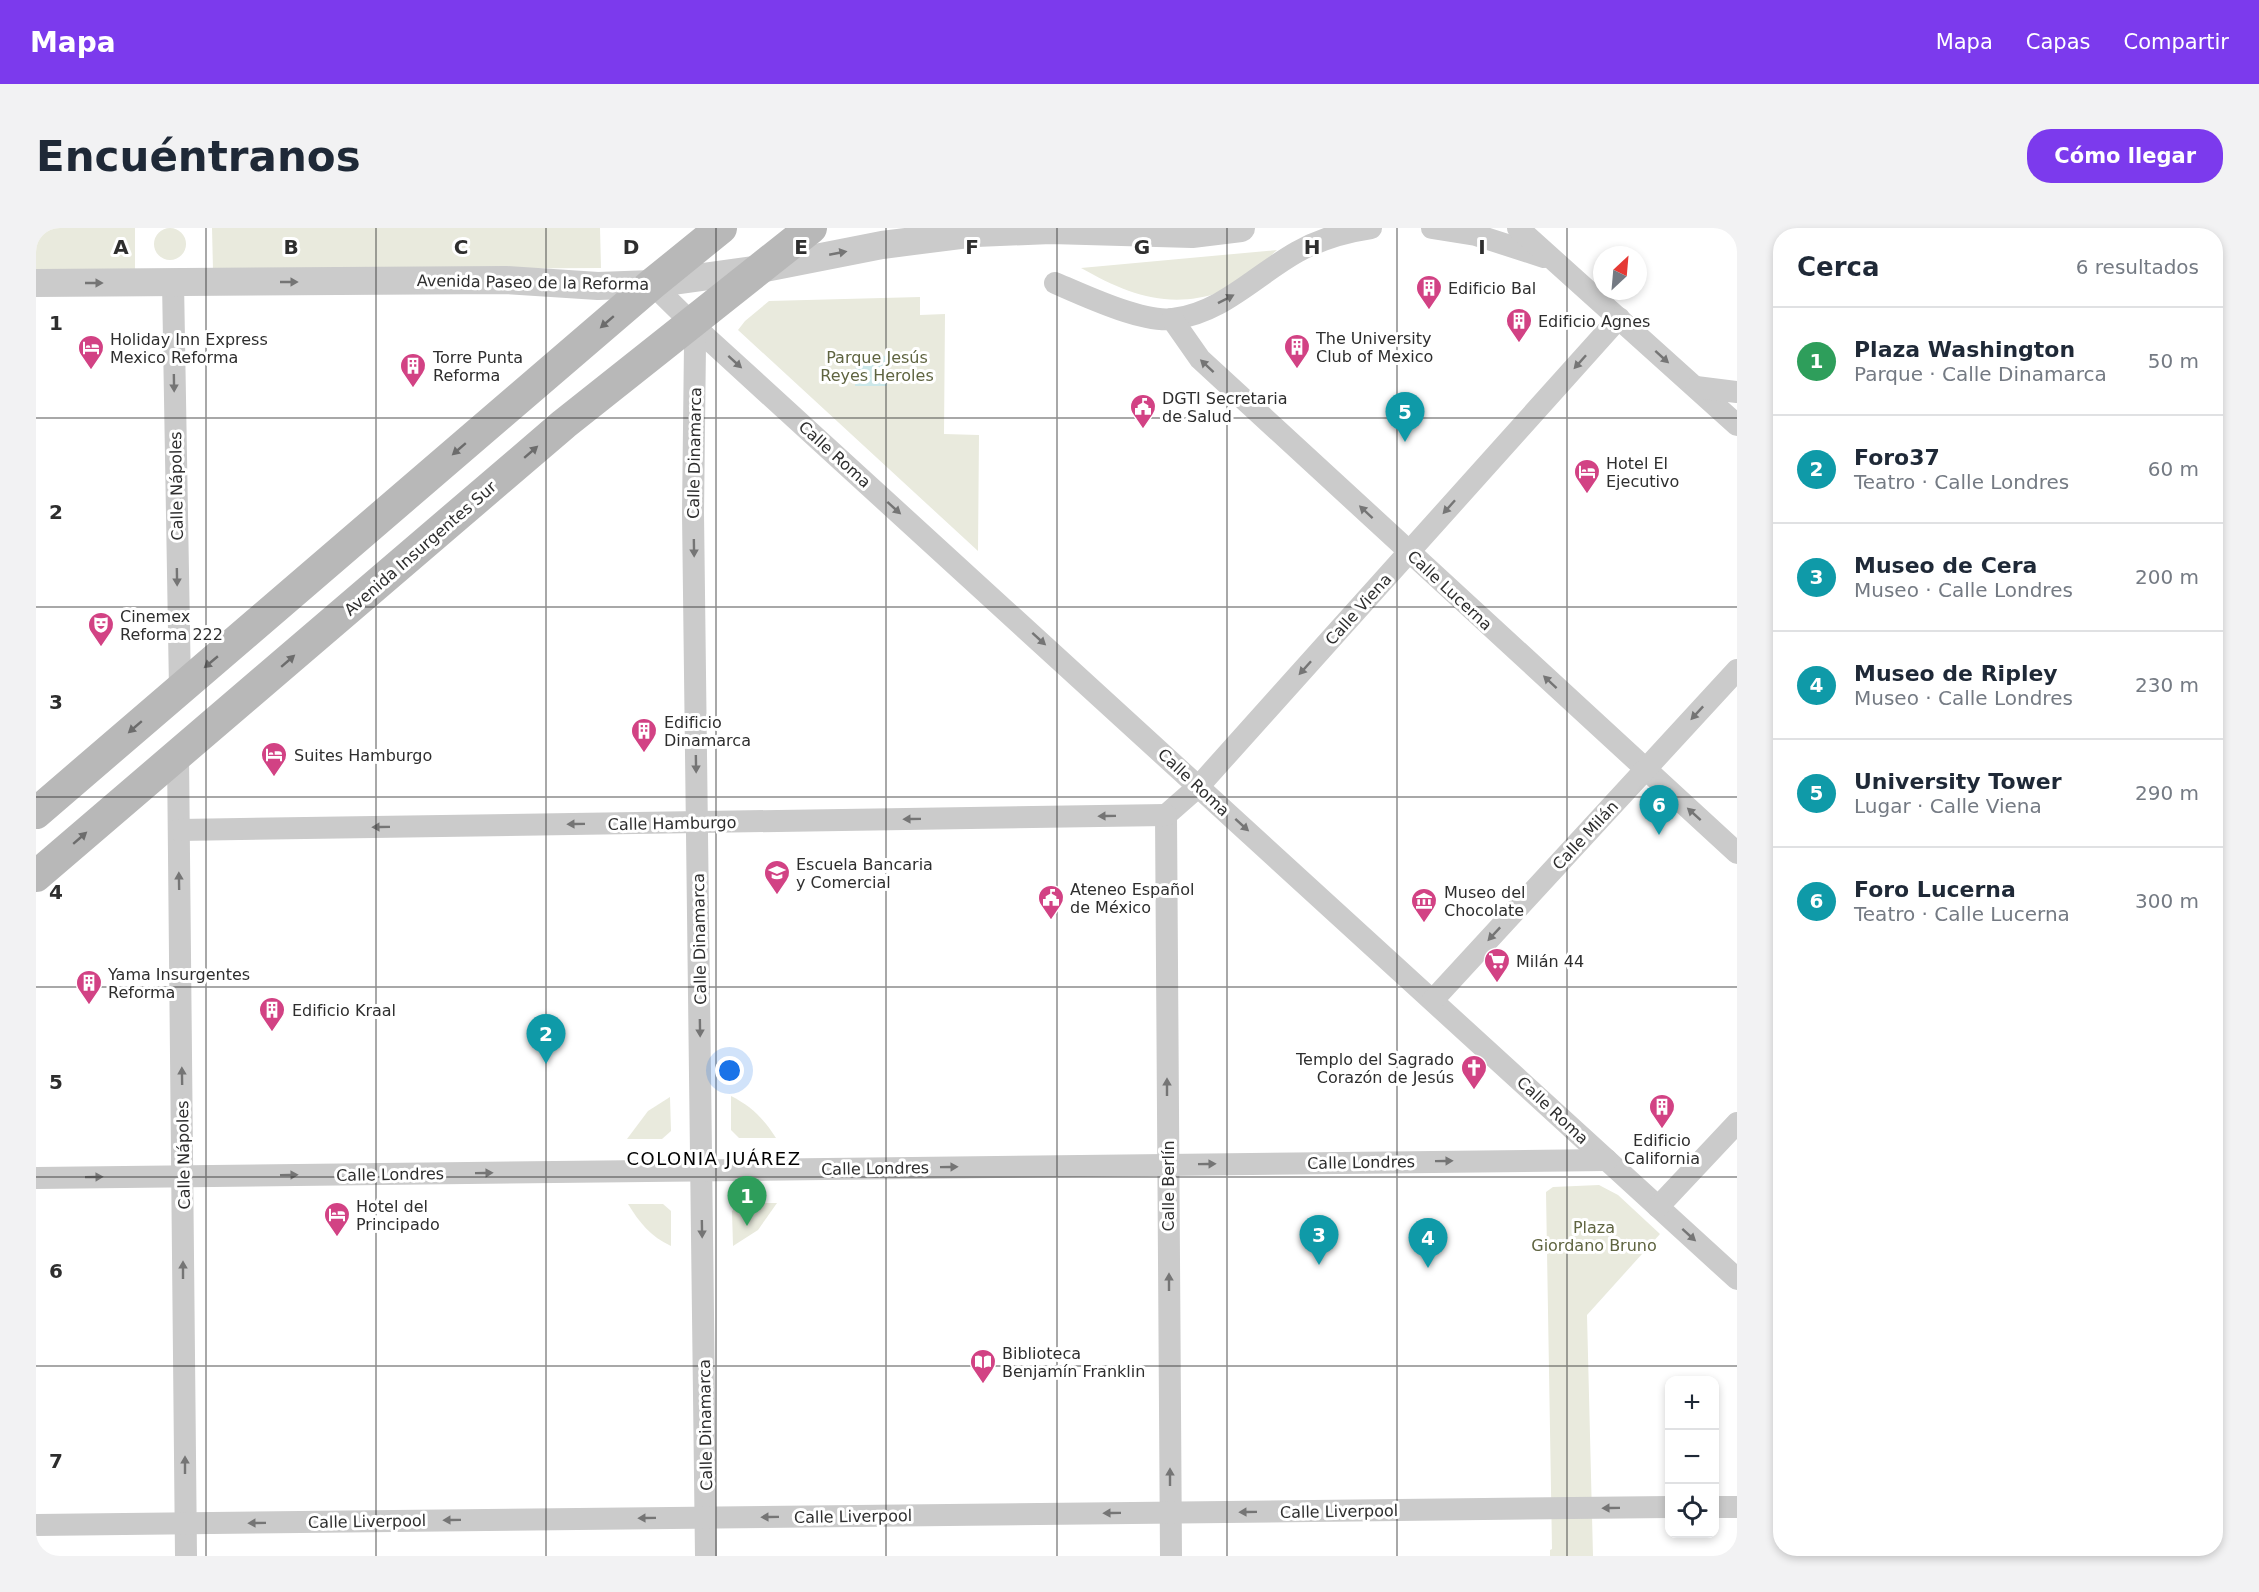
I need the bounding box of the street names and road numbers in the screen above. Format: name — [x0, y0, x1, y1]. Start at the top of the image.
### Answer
street label: Avenida Paseo de la Reforma — [417, 271, 649, 294]
street label: Calle Dinamarca — [684, 387, 705, 519]
street label: Calle Roma — [795, 417, 875, 492]
street label: Calle Nápoles — [166, 431, 187, 541]
street label: Avenida Insurgentes Sur — [340, 477, 501, 620]
street label: Calle Lucerna — [1404, 546, 1496, 634]
street label: Calle Viena — [1321, 570, 1395, 649]
street label: Calle Roma — [1154, 745, 1233, 820]
street label: Calle Milán — [1549, 797, 1622, 874]
street label: Calle Hamburgo — [607, 813, 737, 834]
street label: Calle Dinamarca — [689, 873, 710, 1005]
street label: Calle Roma — [1513, 1073, 1592, 1148]
street label: Calle Nápoles — [173, 1100, 194, 1210]
street label: Calle Berlín — [1159, 1140, 1178, 1232]
street label: Calle Londres — [1307, 1152, 1415, 1173]
street label: Calle Londres — [821, 1158, 929, 1179]
street label: Calle Londres — [336, 1164, 444, 1185]
street label: Calle Dinamarca — [695, 1359, 716, 1491]
street label: Calle Liverpool — [1280, 1501, 1398, 1522]
street label: Calle Liverpool — [794, 1506, 912, 1527]
street label: Calle Liverpool — [308, 1511, 426, 1532]

